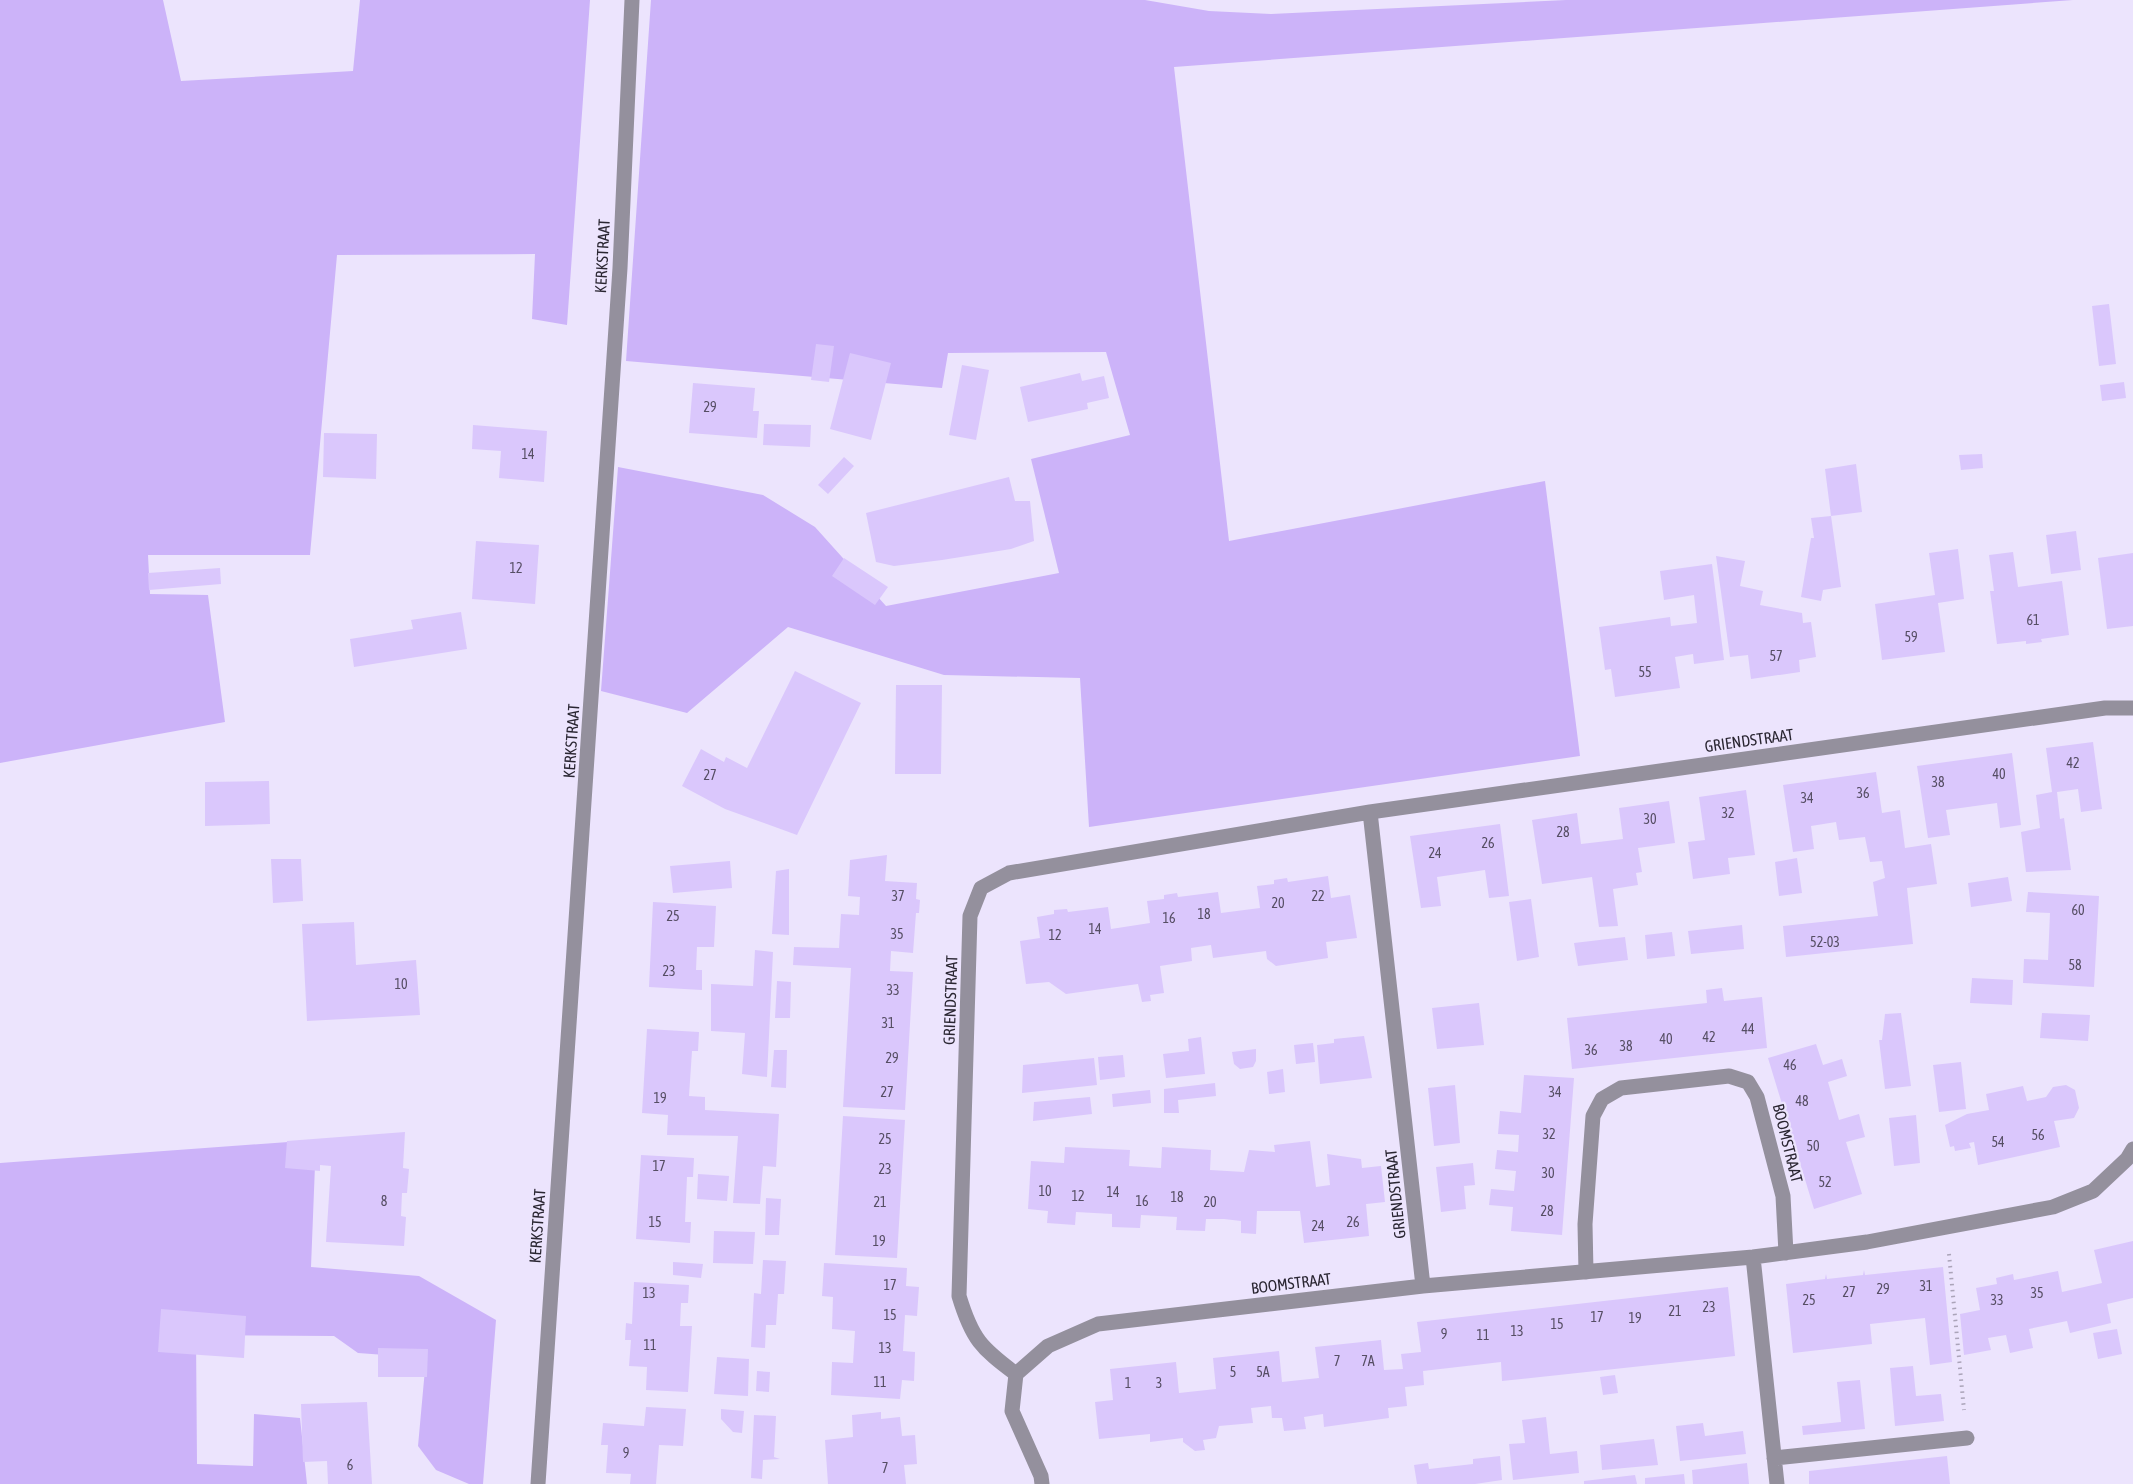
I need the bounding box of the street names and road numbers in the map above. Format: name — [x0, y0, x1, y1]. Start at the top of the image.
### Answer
street label: KERKSTRAAT — [591, 218, 613, 294]
street label: KERKSTRAAT — [559, 703, 583, 779]
street label: GRIENDSTRAAT — [1703, 725, 1795, 755]
street label: GRIENDSTRAAT — [939, 955, 961, 1045]
street label: BOOMSTRAAT — [1769, 1102, 1807, 1184]
street label: GRIENDSTRAAT — [1381, 1149, 1409, 1239]
street label: KERKSTRAAT — [525, 1188, 549, 1264]
street label: BOOMSTRAAT — [1250, 1269, 1332, 1297]

